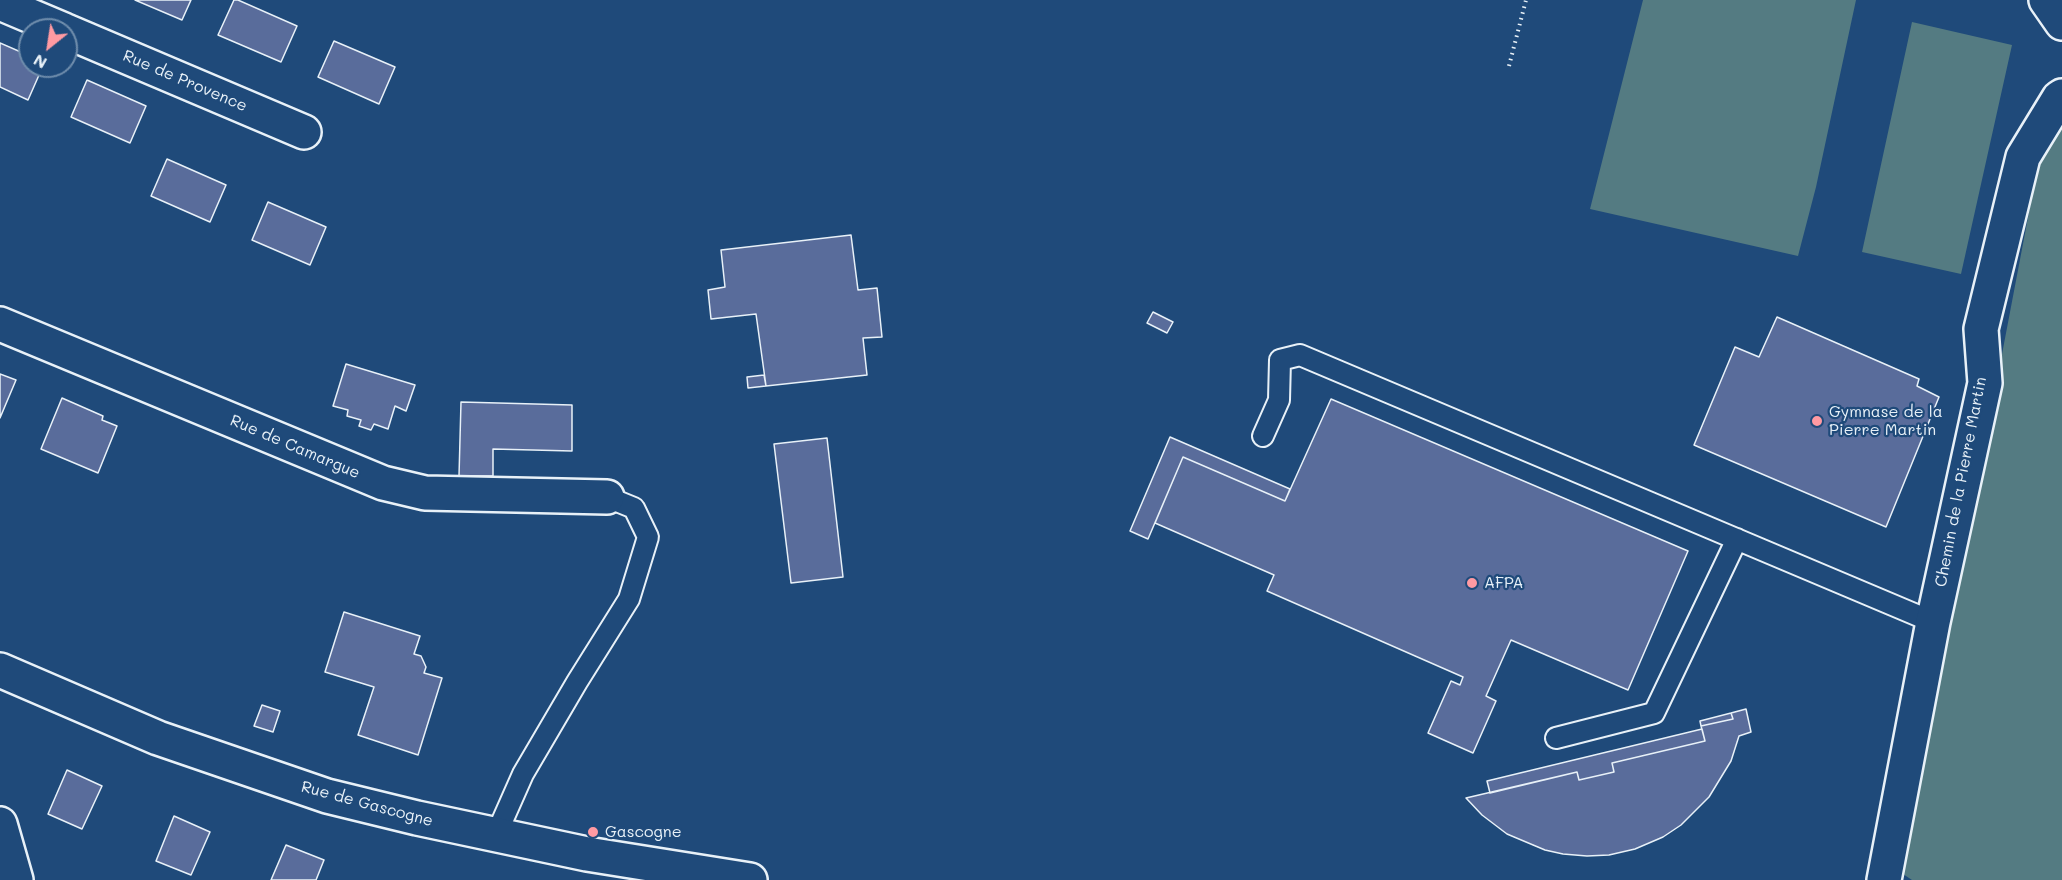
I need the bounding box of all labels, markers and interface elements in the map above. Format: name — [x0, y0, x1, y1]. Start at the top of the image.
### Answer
north arrow — [18, 18, 78, 78]
street label: Rue de Provence — [120, 46, 250, 116]
text: N — [29, 50, 50, 74]
street label: Chemin de la Pierre Martin — [1931, 375, 1991, 589]
place label: Gymnase de la Pierre Martin — [1829, 402, 1943, 440]
street label: Rue de Camargue — [227, 411, 363, 483]
marker: Gymnase de la Pierre Martin — [1810, 414, 1824, 428]
place label: AFPA — [1484, 573, 1524, 593]
marker: AFPA — [1465, 576, 1479, 590]
street label: Rue de Gascogne — [299, 777, 435, 831]
place label: Gascogne — [605, 822, 682, 842]
marker: Gascogne — [586, 825, 600, 839]

